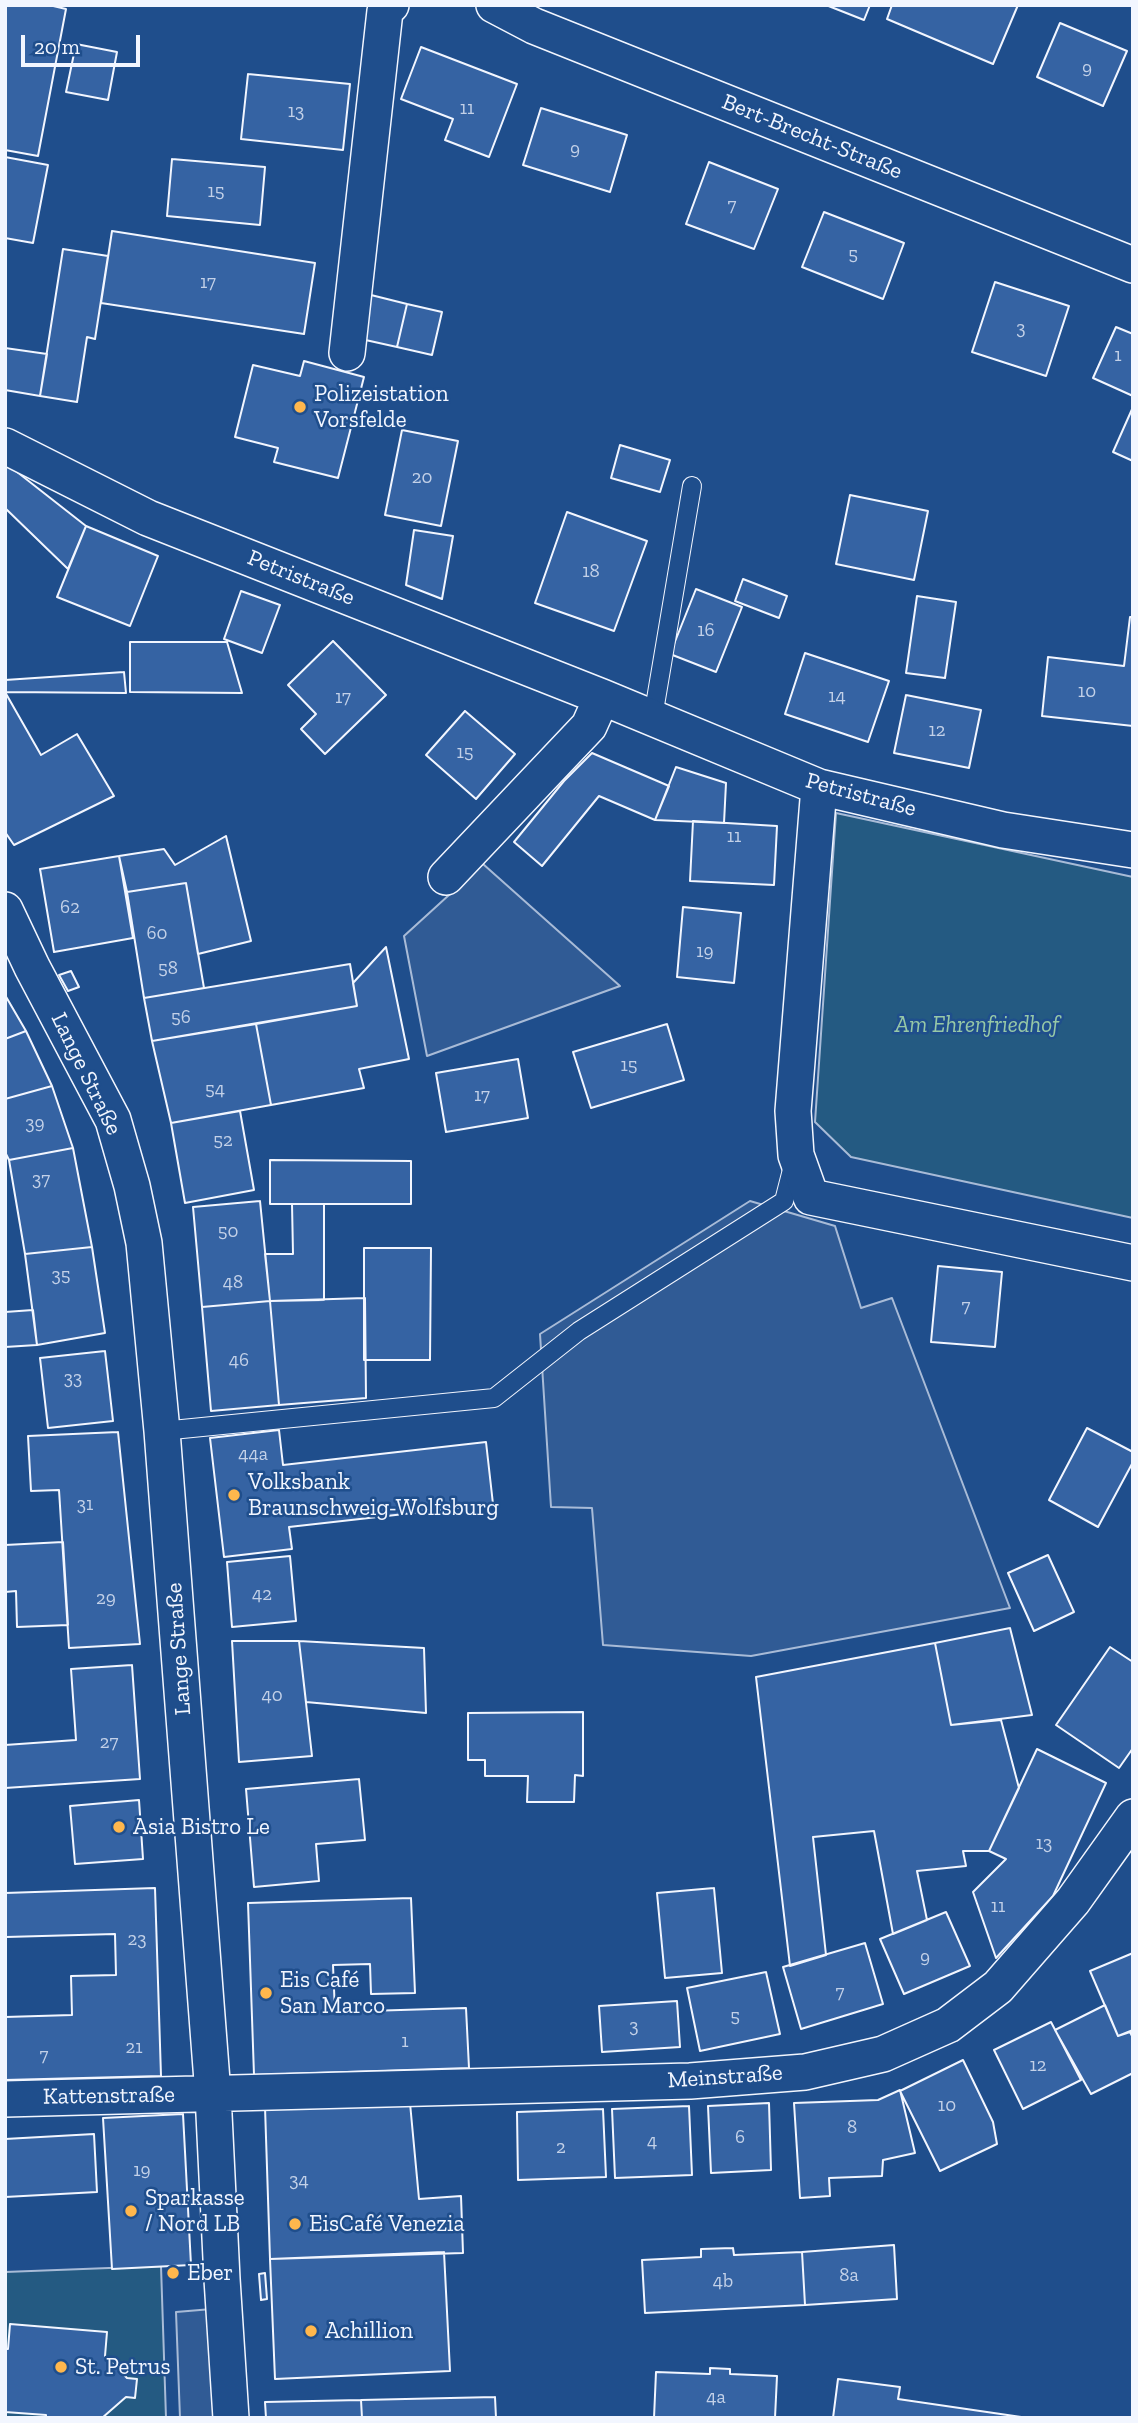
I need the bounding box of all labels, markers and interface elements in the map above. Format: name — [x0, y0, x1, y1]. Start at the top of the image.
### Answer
scale bar — [24, 21, 144, 65]
text: 20 m — [34, 34, 80, 59]
house number: 9 — [1082, 58, 1092, 80]
street label: Bert-Brecht-Straße — [718, 88, 906, 186]
house number: 11 — [460, 98, 474, 120]
house number: 13 — [288, 101, 304, 123]
house number: 9 — [570, 139, 580, 161]
house number: 15 — [207, 181, 225, 203]
house number: 7 — [728, 195, 736, 217]
house number: 5 — [848, 244, 858, 266]
house number: 17 — [200, 272, 216, 294]
house number: 3 — [1016, 318, 1026, 340]
house number: 1 — [1114, 345, 1122, 367]
place label: Polizeistation Vorsfelde — [314, 380, 449, 434]
marker: Polizeistation Vorsfelde — [292, 399, 308, 415]
house number: 20 — [412, 467, 432, 489]
street label: Petristraße — [243, 544, 359, 612]
house number: 18 — [582, 561, 600, 583]
house number: 16 — [697, 620, 715, 642]
house number: 10 — [1078, 681, 1096, 703]
house number: 14 — [828, 686, 846, 708]
house number: 17 — [335, 687, 351, 709]
house number: 12 — [928, 720, 946, 742]
house number: 15 — [456, 742, 474, 764]
street label: Petristraße — [803, 767, 919, 823]
house number: 11 — [727, 826, 741, 848]
house number: 62 — [60, 897, 80, 919]
house number: 60 — [146, 923, 168, 945]
house number: 19 — [696, 941, 714, 963]
house number: 58 — [158, 958, 178, 980]
house number: 56 — [171, 1007, 191, 1029]
street label: Lange Straße — [44, 1008, 128, 1140]
park label: Am Ehrenfriedhof — [895, 1011, 1059, 1039]
house number: 15 — [620, 1055, 638, 1077]
house number: 54 — [205, 1079, 225, 1101]
house number: 17 — [474, 1085, 490, 1107]
house number: 39 — [25, 1113, 45, 1135]
house number: 52 — [213, 1130, 233, 1152]
house number: 37 — [32, 1169, 50, 1191]
house number: 50 — [218, 1221, 238, 1243]
house number: 35 — [51, 1265, 71, 1287]
house number: 48 — [223, 1272, 243, 1294]
house number: 7 — [962, 1296, 970, 1318]
house number: 46 — [229, 1350, 249, 1372]
house number: 33 — [64, 1368, 82, 1390]
house number: 44a — [238, 1444, 268, 1466]
place label: Volksbank Braunschweig-Wolfsburg — [248, 1468, 499, 1522]
marker: Volksbank Braunschweig-Wolfsburg — [226, 1487, 242, 1503]
house number: 31 — [77, 1494, 93, 1516]
street label: Lange Straße — [161, 1582, 197, 1716]
house number: 42 — [252, 1584, 272, 1606]
house number: 29 — [96, 1588, 116, 1610]
house number: 40 — [261, 1685, 283, 1707]
house number: 27 — [100, 1732, 118, 1754]
place label: Asia Bistro Le — [133, 1813, 270, 1841]
marker: Asia Bistro Le — [111, 1819, 127, 1835]
house number: 13 — [1036, 1833, 1052, 1855]
house number: 11 — [991, 1896, 1005, 1918]
house number: 23 — [127, 1929, 147, 1951]
house number: 9 — [920, 1947, 930, 1969]
place label: Eis Café San Marco — [280, 1966, 385, 2020]
house number: 7 — [836, 1982, 844, 2004]
marker: Eis Café San Marco — [258, 1985, 274, 2001]
house number: 5 — [730, 2006, 740, 2028]
house number: 3 — [629, 2016, 639, 2038]
house number: 1 — [401, 2031, 409, 2053]
house number: 21 — [125, 2037, 143, 2059]
house number: 7 — [40, 2045, 48, 2067]
house number: 12 — [1029, 2055, 1047, 2077]
street label: Meinstraße — [666, 2059, 784, 2095]
street label: Kattenstraße — [43, 2081, 175, 2111]
house number: 10 — [938, 2095, 956, 2117]
house number: 8 — [847, 2117, 857, 2139]
house number: 6 — [735, 2127, 745, 2149]
house number: 4 — [647, 2131, 657, 2153]
house number: 2 — [556, 2137, 566, 2159]
house number: 19 — [133, 2160, 151, 2182]
house number: 34 — [289, 2170, 309, 2192]
place label: Sparkasse / Nord LB — [145, 2184, 245, 2238]
marker: Sparkasse / Nord LB — [123, 2203, 139, 2219]
place label: EisCafé Venezia — [309, 2210, 465, 2238]
marker: EisCafé Venezia — [287, 2216, 303, 2232]
place label: Eber — [187, 2259, 233, 2287]
marker: Eber — [165, 2265, 181, 2281]
house number: 8a — [839, 2265, 859, 2287]
house number: 4b — [713, 2271, 733, 2293]
place label: Achillion — [325, 2317, 413, 2345]
marker: Achillion — [303, 2323, 319, 2339]
place label: St. Petrus — [75, 2353, 171, 2381]
marker: St. Petrus — [53, 2359, 69, 2375]
house number: 4a — [706, 2387, 726, 2409]

